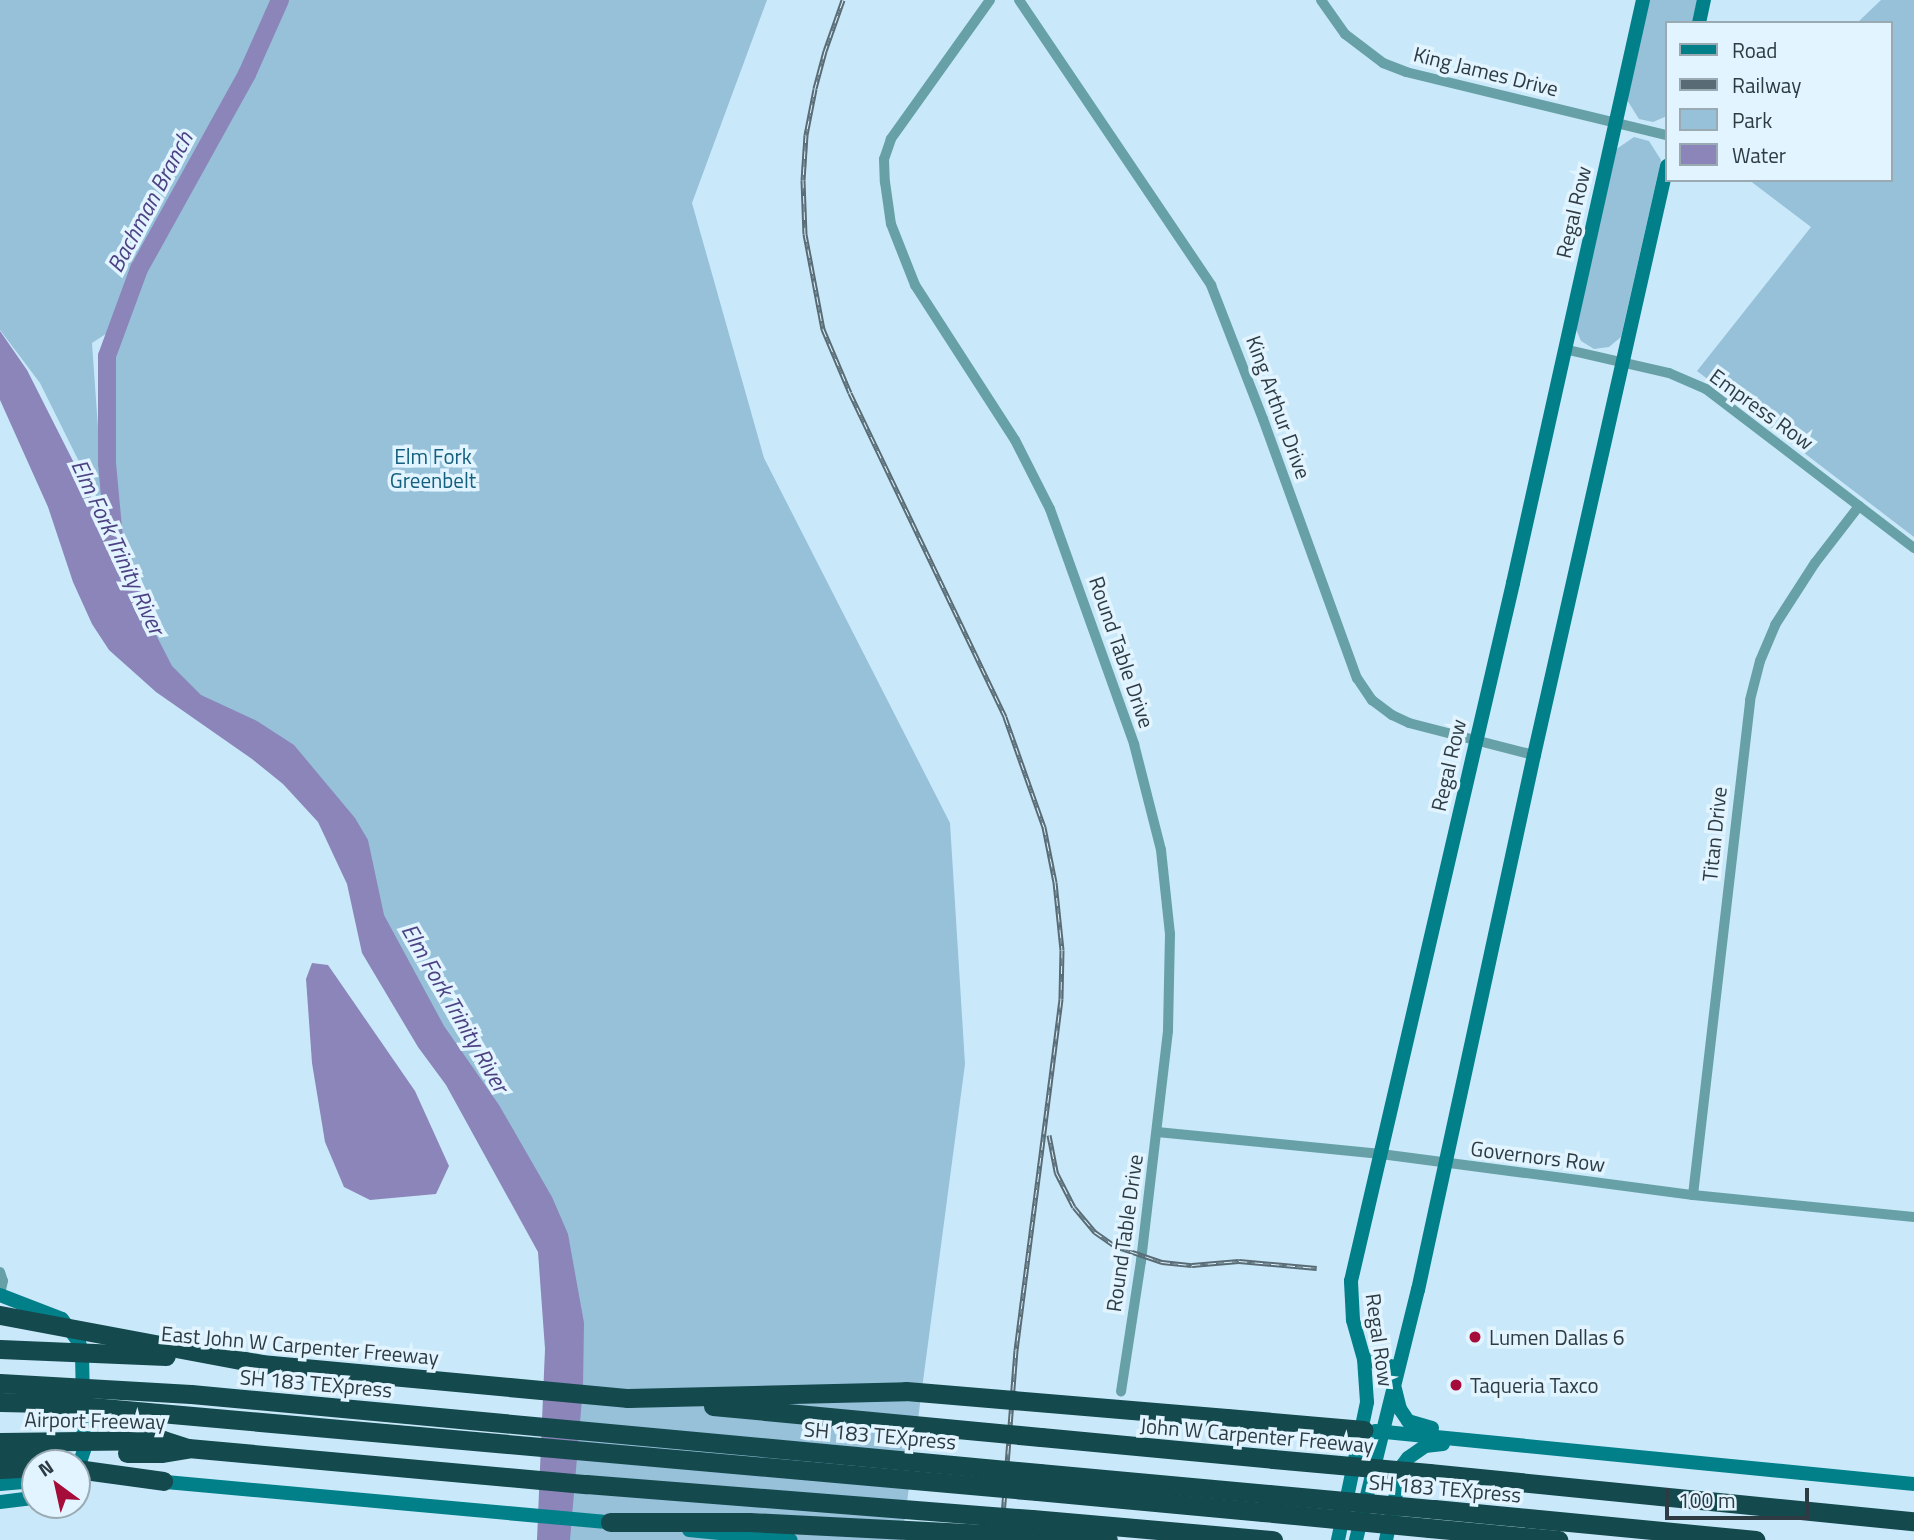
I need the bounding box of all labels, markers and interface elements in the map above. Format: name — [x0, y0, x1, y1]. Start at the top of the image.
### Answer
legend — [1666, 21, 1893, 182]
text: Road — [1732, 34, 1777, 66]
street label: King James Drive — [1411, 41, 1561, 101]
text: Railway — [1732, 69, 1801, 101]
text: Park — [1732, 104, 1772, 136]
water label: Bachman Branch — [101, 127, 199, 277]
text: Water — [1732, 139, 1786, 171]
street label: Regal Row — [1550, 163, 1596, 261]
street label: King Arthur Drive — [1241, 332, 1317, 482]
street label: Empress Row — [1705, 363, 1819, 455]
park label: Elm Fork Greenbelt — [390, 443, 476, 493]
water label: Elm Fork Trinity River — [65, 455, 171, 639]
street label: Round Table Drive — [1084, 573, 1160, 731]
street label: Regal Row — [1425, 716, 1471, 814]
street label: Titan Drive — [1696, 785, 1732, 883]
water label: Elm Fork Trinity River — [396, 919, 514, 1097]
street label: Governors Row — [1469, 1135, 1607, 1177]
street label: Round Table Drive — [1100, 1153, 1148, 1313]
street label: Regal Row — [1361, 1292, 1399, 1388]
street label: East John W Carpenter Freeway — [160, 1320, 440, 1370]
place label: Lumen Dallas 6 — [1489, 1324, 1625, 1350]
marker: Lumen Dallas 6 — [1467, 1329, 1483, 1345]
street label: SH 183 TEXpress — [239, 1364, 393, 1402]
place label: Taqueria Taxco — [1470, 1372, 1599, 1398]
marker: Taqueria Taxco — [1448, 1377, 1464, 1393]
street label: Airport Freeway — [24, 1406, 166, 1434]
street label: John W Carpenter Freeway — [1139, 1412, 1375, 1458]
street label: SH 183 TEXpress — [803, 1416, 957, 1454]
north arrow — [21, 1449, 91, 1519]
text: N — [32, 1452, 59, 1483]
street label: SH 183 TEXpress — [1368, 1469, 1522, 1507]
scale bar — [1669, 1474, 1812, 1518]
text: 100 m — [1678, 1484, 1735, 1516]

